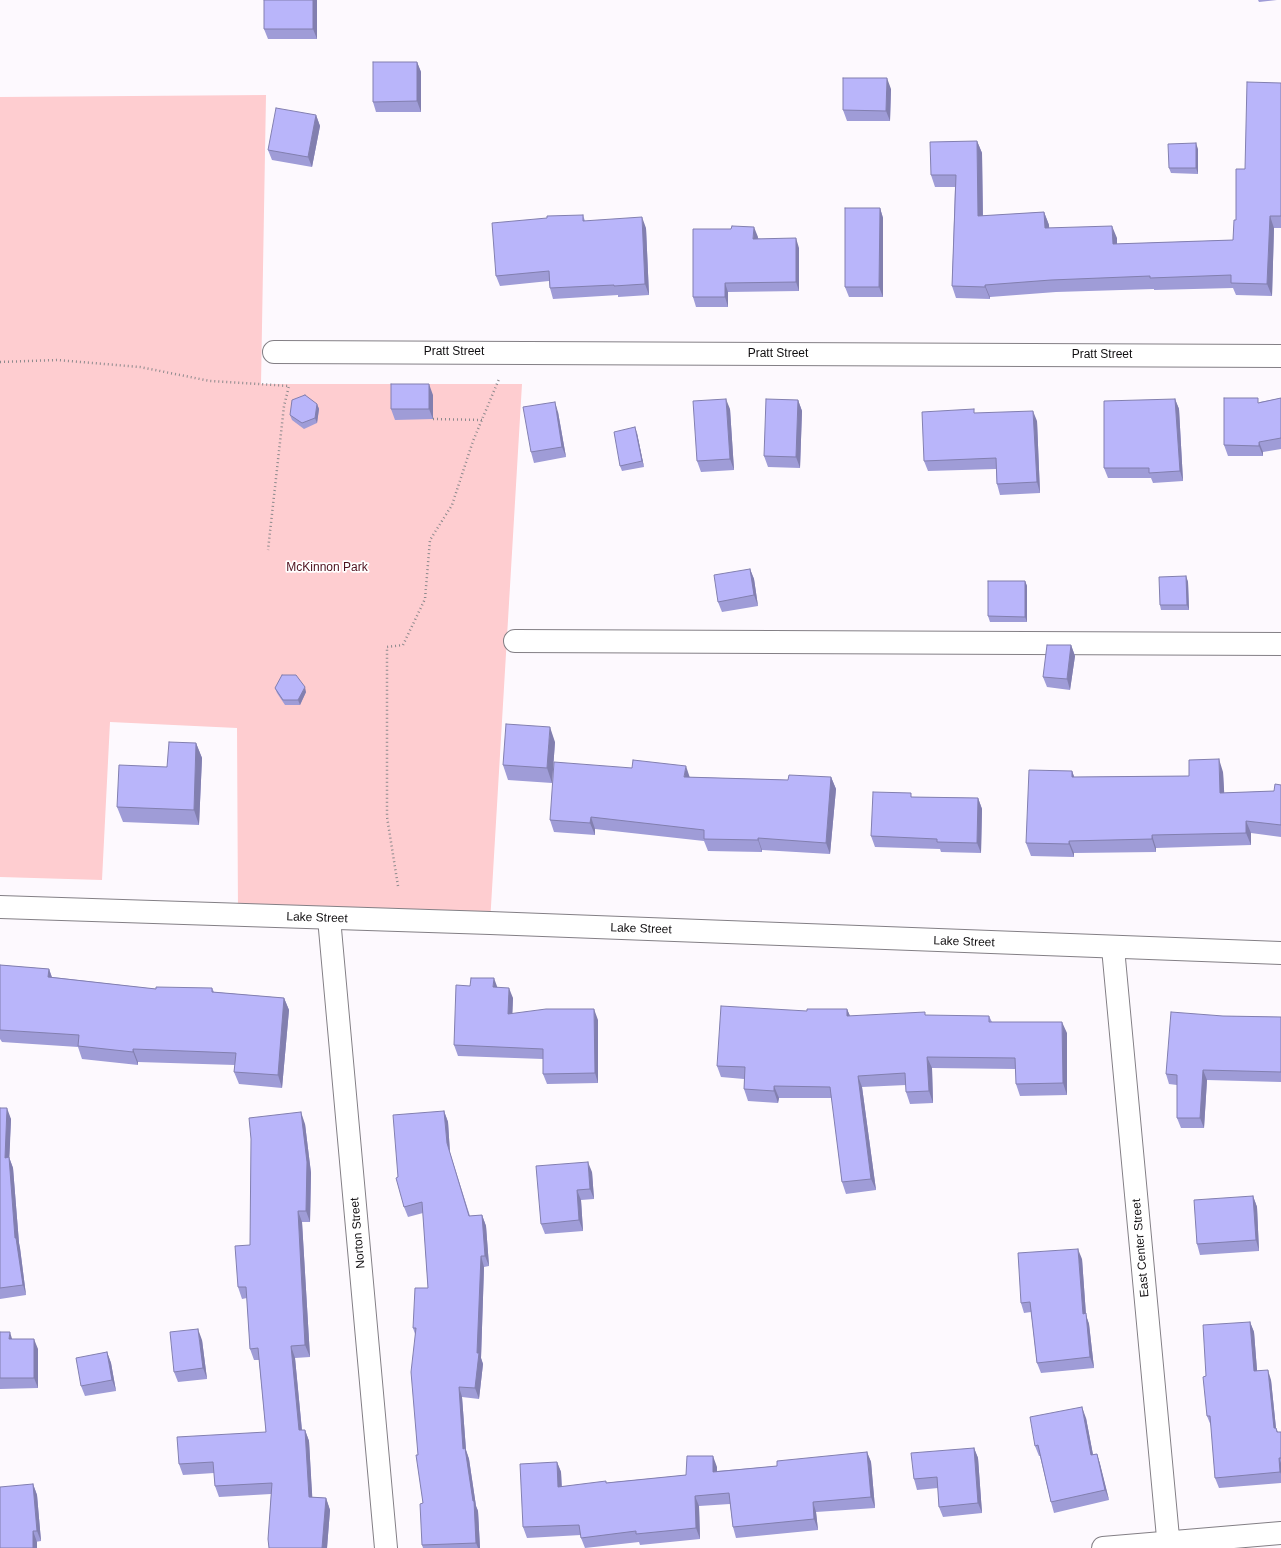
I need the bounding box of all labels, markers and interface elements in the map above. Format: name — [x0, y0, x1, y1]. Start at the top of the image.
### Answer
street label: Pratt Street — [424, 345, 484, 359]
street label: Pratt Street — [748, 347, 808, 361]
street label: Pratt Street — [1072, 348, 1132, 362]
park label: McKinnon Park — [286, 561, 368, 575]
street label: Lake Street — [286, 910, 348, 926]
street label: Lake Street — [610, 921, 672, 937]
street label: Lake Street — [933, 934, 995, 950]
street label: Norton Street — [348, 1197, 368, 1269]
street label: East Center Street — [1130, 1198, 1152, 1298]

